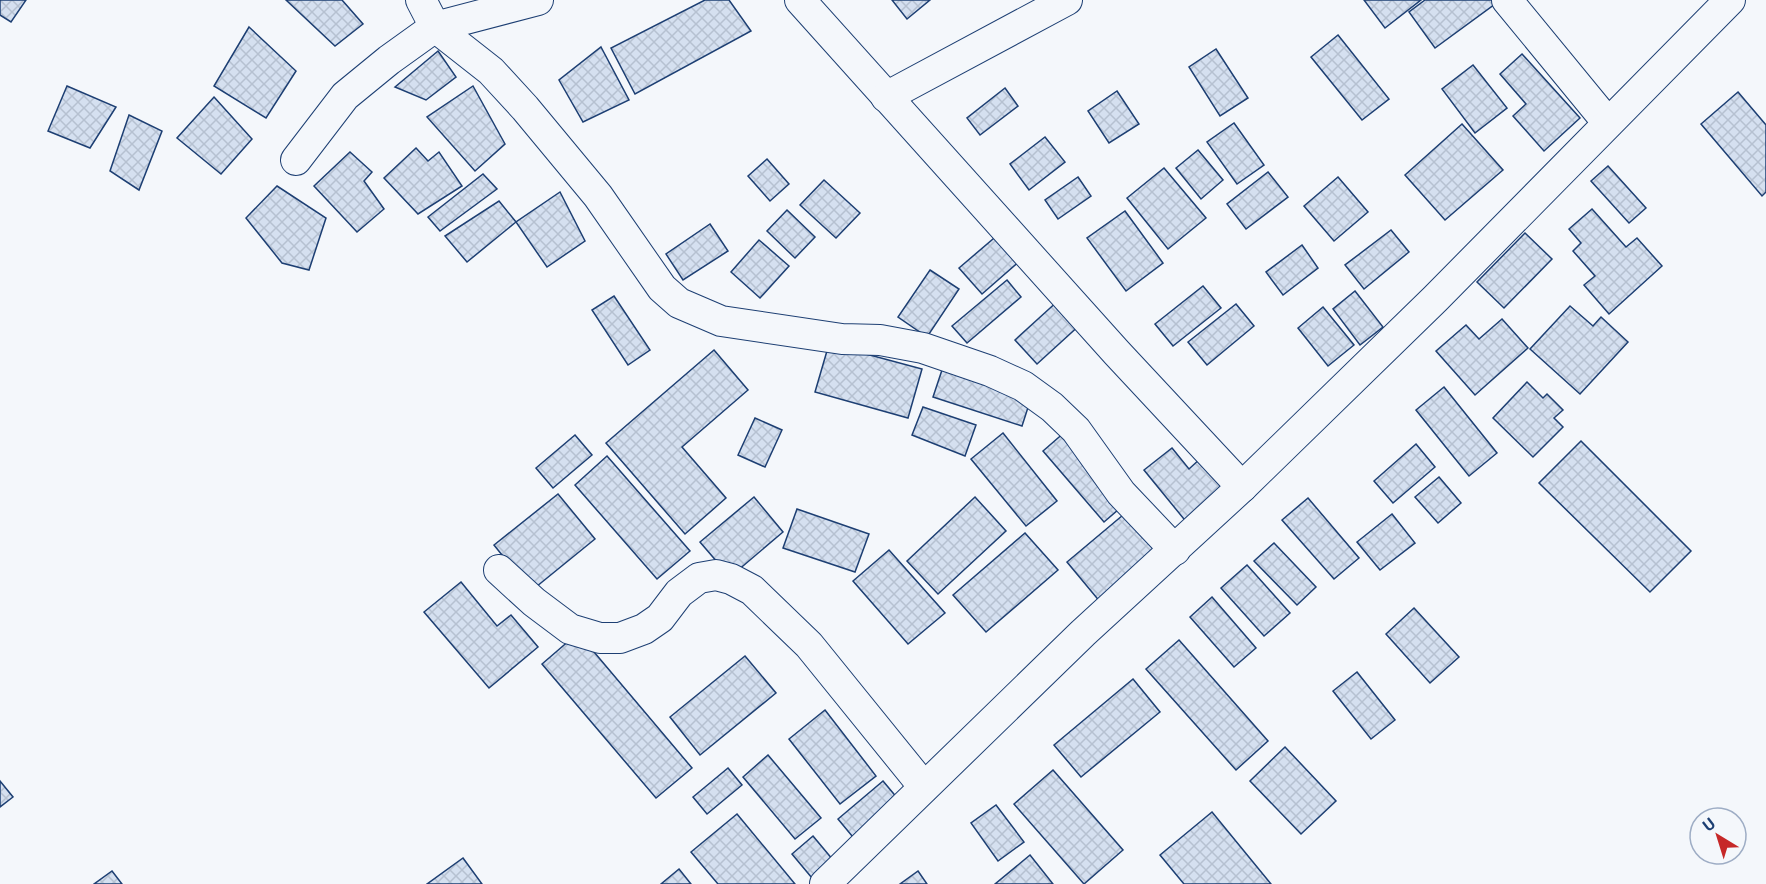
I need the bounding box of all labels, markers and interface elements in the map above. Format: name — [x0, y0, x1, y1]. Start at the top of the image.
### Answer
north arrow — [1688, 806, 1748, 866]
text: U — [1699, 814, 1719, 835]

